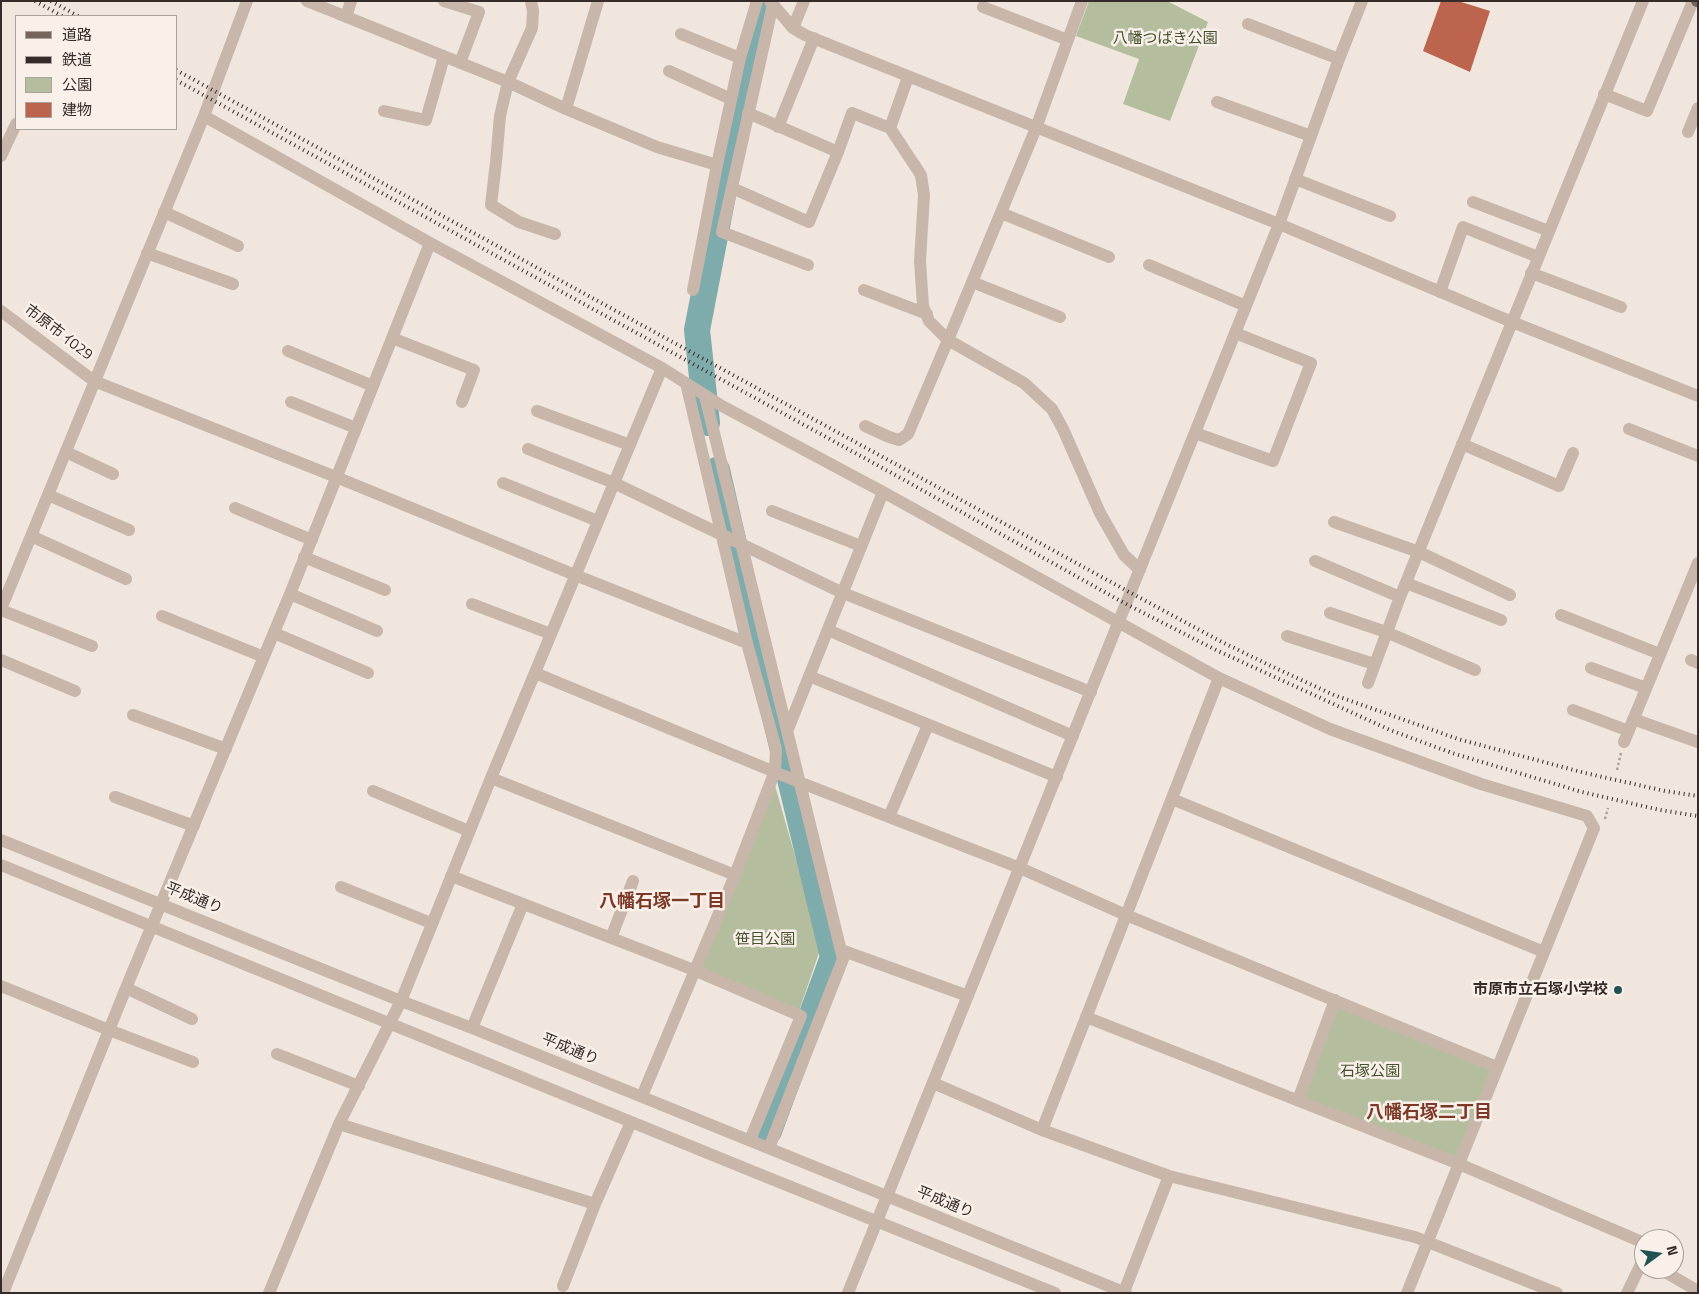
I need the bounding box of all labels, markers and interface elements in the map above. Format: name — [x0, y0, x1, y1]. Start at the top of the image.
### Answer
legend — [15, 15, 178, 130]
text: 道路 — [62, 23, 92, 46]
park label: 八幡つばき公園 — [1113, 30, 1217, 48]
text: 鉄道 — [62, 48, 92, 71]
text: 公園 — [62, 73, 92, 96]
text: 建物 — [62, 98, 92, 121]
street label: 市原市 ｲ029 — [20, 301, 96, 365]
street label: 平成通り — [163, 879, 225, 919]
district label: 八幡石塚一丁目 — [599, 892, 725, 914]
park label: 笹目公園 — [735, 931, 795, 949]
place label: 市原市立石塚小学校 — [1473, 981, 1608, 999]
marker: 市原市立石塚小学校 — [1612, 984, 1624, 996]
street label: 平成通り — [539, 1030, 601, 1070]
park label: 石塚公園 — [1340, 1063, 1400, 1081]
district label: 八幡石塚二丁目 — [1366, 1103, 1492, 1125]
street label: 平成通り — [914, 1183, 976, 1223]
north arrow — [1634, 1229, 1684, 1279]
text: N — [1662, 1243, 1684, 1258]

